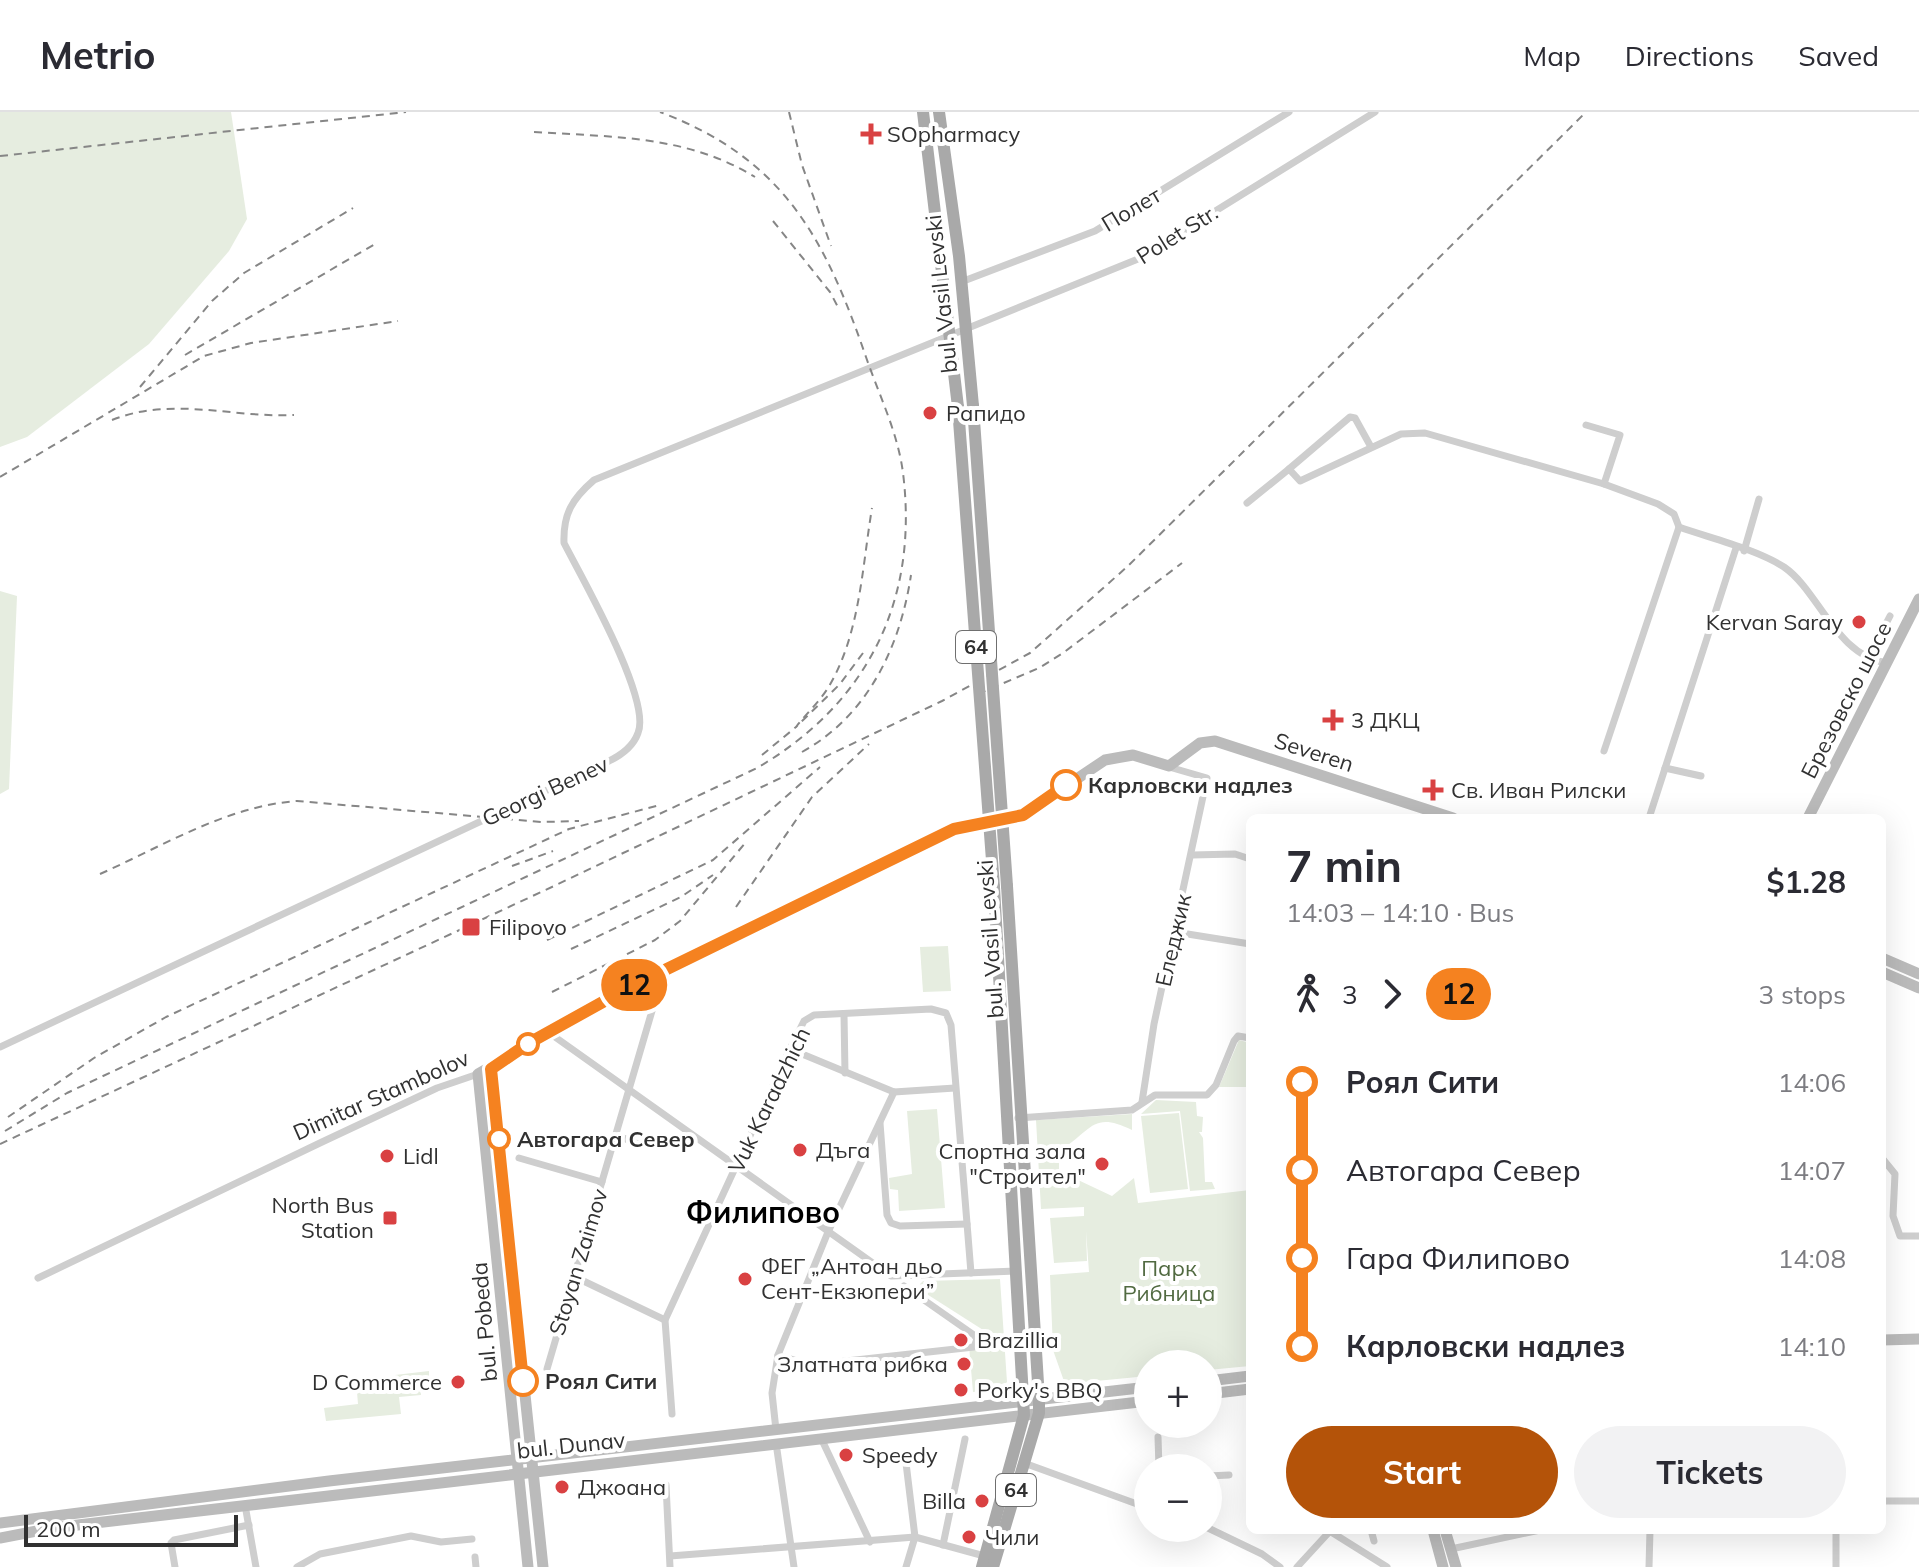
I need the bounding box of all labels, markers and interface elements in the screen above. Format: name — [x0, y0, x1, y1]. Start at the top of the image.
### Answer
text: Metrio — [40, 31, 156, 79]
text: Map — [1523, 38, 1581, 73]
text: Directions — [1625, 38, 1754, 73]
text: Saved — [1798, 38, 1879, 73]
place label: SOpharmacy — [887, 120, 1020, 148]
marker: SOpharmacy — [862, 125, 880, 143]
street label: Полет — [1096, 180, 1166, 238]
street label: Polet Str. — [1131, 198, 1223, 270]
street label: bul. Vasil Levski — [919, 213, 963, 375]
place label: Рапидо — [946, 399, 1026, 427]
marker: Рапидо — [921, 404, 939, 422]
place label: Kervan Saray — [1706, 608, 1843, 636]
marker: Kervan Saray — [1850, 613, 1868, 631]
street label: Брезовско шосе — [1794, 617, 1898, 783]
road number: 64 — [956, 631, 996, 663]
place label: 3 ДКЦ — [1351, 706, 1420, 734]
marker: 3 ДКЦ — [1322, 709, 1344, 731]
street label: Severen — [1271, 726, 1357, 778]
street label: Georgi Benev — [477, 749, 613, 832]
marker: Карловски надлез — [1051, 770, 1081, 800]
place label: Карловски надлез — [1088, 771, 1293, 799]
place label: Св. Иван Рилски — [1451, 776, 1626, 804]
marker: Св. Иван Рилски — [1422, 779, 1444, 801]
text: 7 min — [1286, 838, 1402, 893]
street label: bul. Vasil Levski — [970, 859, 1010, 1019]
text: $1.28 — [1767, 863, 1846, 901]
street label: Еледжик — [1149, 891, 1197, 989]
text: 14:03 – 14:10 · Bus — [1286, 896, 1515, 929]
place label: Filipovo — [489, 913, 567, 941]
marker: Filipovo — [460, 916, 482, 938]
line badge: 12 — [598, 959, 670, 1011]
text: 12 — [617, 967, 651, 1002]
icon: walk — [1286, 972, 1330, 1016]
icon: forward — [1370, 972, 1414, 1016]
text: 12 — [1442, 976, 1475, 1011]
text: 3 — [1342, 978, 1358, 1011]
text: 3 stops — [1759, 978, 1846, 1011]
street label: Vuk Karadzhich — [722, 1023, 816, 1177]
unlabelled marker — [517, 1033, 539, 1055]
street label: Dimitar Stambolov — [289, 1043, 474, 1146]
text: Роял Сити — [1346, 1063, 1499, 1101]
text: 14:06 — [1778, 1066, 1846, 1099]
place label: Автогара Север — [517, 1125, 695, 1153]
marker: Автогара Север — [488, 1128, 510, 1150]
place label: Дъга — [816, 1136, 871, 1164]
place label: Спортна зала "Строител" — [938, 1137, 1086, 1190]
marker: Дъга — [791, 1141, 809, 1159]
place label: Lidl — [403, 1142, 439, 1170]
marker: Lidl — [378, 1147, 396, 1165]
text: Автогара Север — [1346, 1151, 1581, 1189]
text: 14:07 — [1778, 1154, 1846, 1187]
marker: Спортна зала "Строител" — [1093, 1155, 1111, 1173]
street label: Stoyan Zaimov — [542, 1185, 614, 1339]
place label: North Bus Station — [272, 1191, 374, 1244]
district label: Филипово — [686, 1193, 840, 1231]
marker: North Bus Station — [381, 1209, 399, 1227]
text: Гара Филипово — [1346, 1239, 1570, 1277]
text: 14:08 — [1778, 1242, 1846, 1275]
place label: ФЕГ „Антоан дьо Сент-Екзюпери” — [761, 1252, 943, 1305]
park label: Парк Рибница — [1122, 1254, 1216, 1307]
street label: bul. Pobeda — [465, 1261, 503, 1383]
marker: ФЕГ „Антоан дьо Сент-Екзюпери” — [736, 1270, 754, 1288]
place label: Brazillia — [977, 1326, 1059, 1354]
text: Карловски надлез — [1346, 1327, 1625, 1365]
text: 14:10 — [1778, 1330, 1846, 1363]
marker: Brazillia — [952, 1331, 970, 1349]
place label: Златната рибка — [777, 1350, 948, 1378]
map controls — [1134, 1350, 1222, 1542]
button: + — [1134, 1350, 1222, 1438]
marker: Златната рибка — [955, 1355, 973, 1373]
marker: Роял Сити — [508, 1366, 538, 1396]
place label: Роял Сити — [545, 1367, 657, 1395]
place label: D Commerce — [312, 1368, 442, 1396]
marker: D Commerce — [449, 1373, 467, 1391]
place label: Porky's BBQ — [977, 1376, 1102, 1404]
marker: Porky's BBQ — [952, 1381, 970, 1399]
street label: bul. Dunav — [515, 1425, 627, 1465]
button: Start — [1286, 1426, 1558, 1518]
button: Tickets — [1574, 1426, 1846, 1518]
place label: Speedy — [862, 1441, 938, 1469]
marker: Speedy — [837, 1446, 855, 1464]
button: − — [1134, 1454, 1222, 1542]
place label: Джоана — [578, 1473, 666, 1501]
road number: 64 — [996, 1474, 1036, 1506]
marker: Джоана — [553, 1478, 571, 1496]
place label: Billa — [922, 1487, 966, 1515]
marker: Billa — [973, 1492, 991, 1510]
scale bar — [24, 1511, 238, 1547]
text: 200 m — [36, 1515, 101, 1543]
place label: Чили — [985, 1523, 1039, 1551]
marker: Чили — [960, 1528, 978, 1546]

